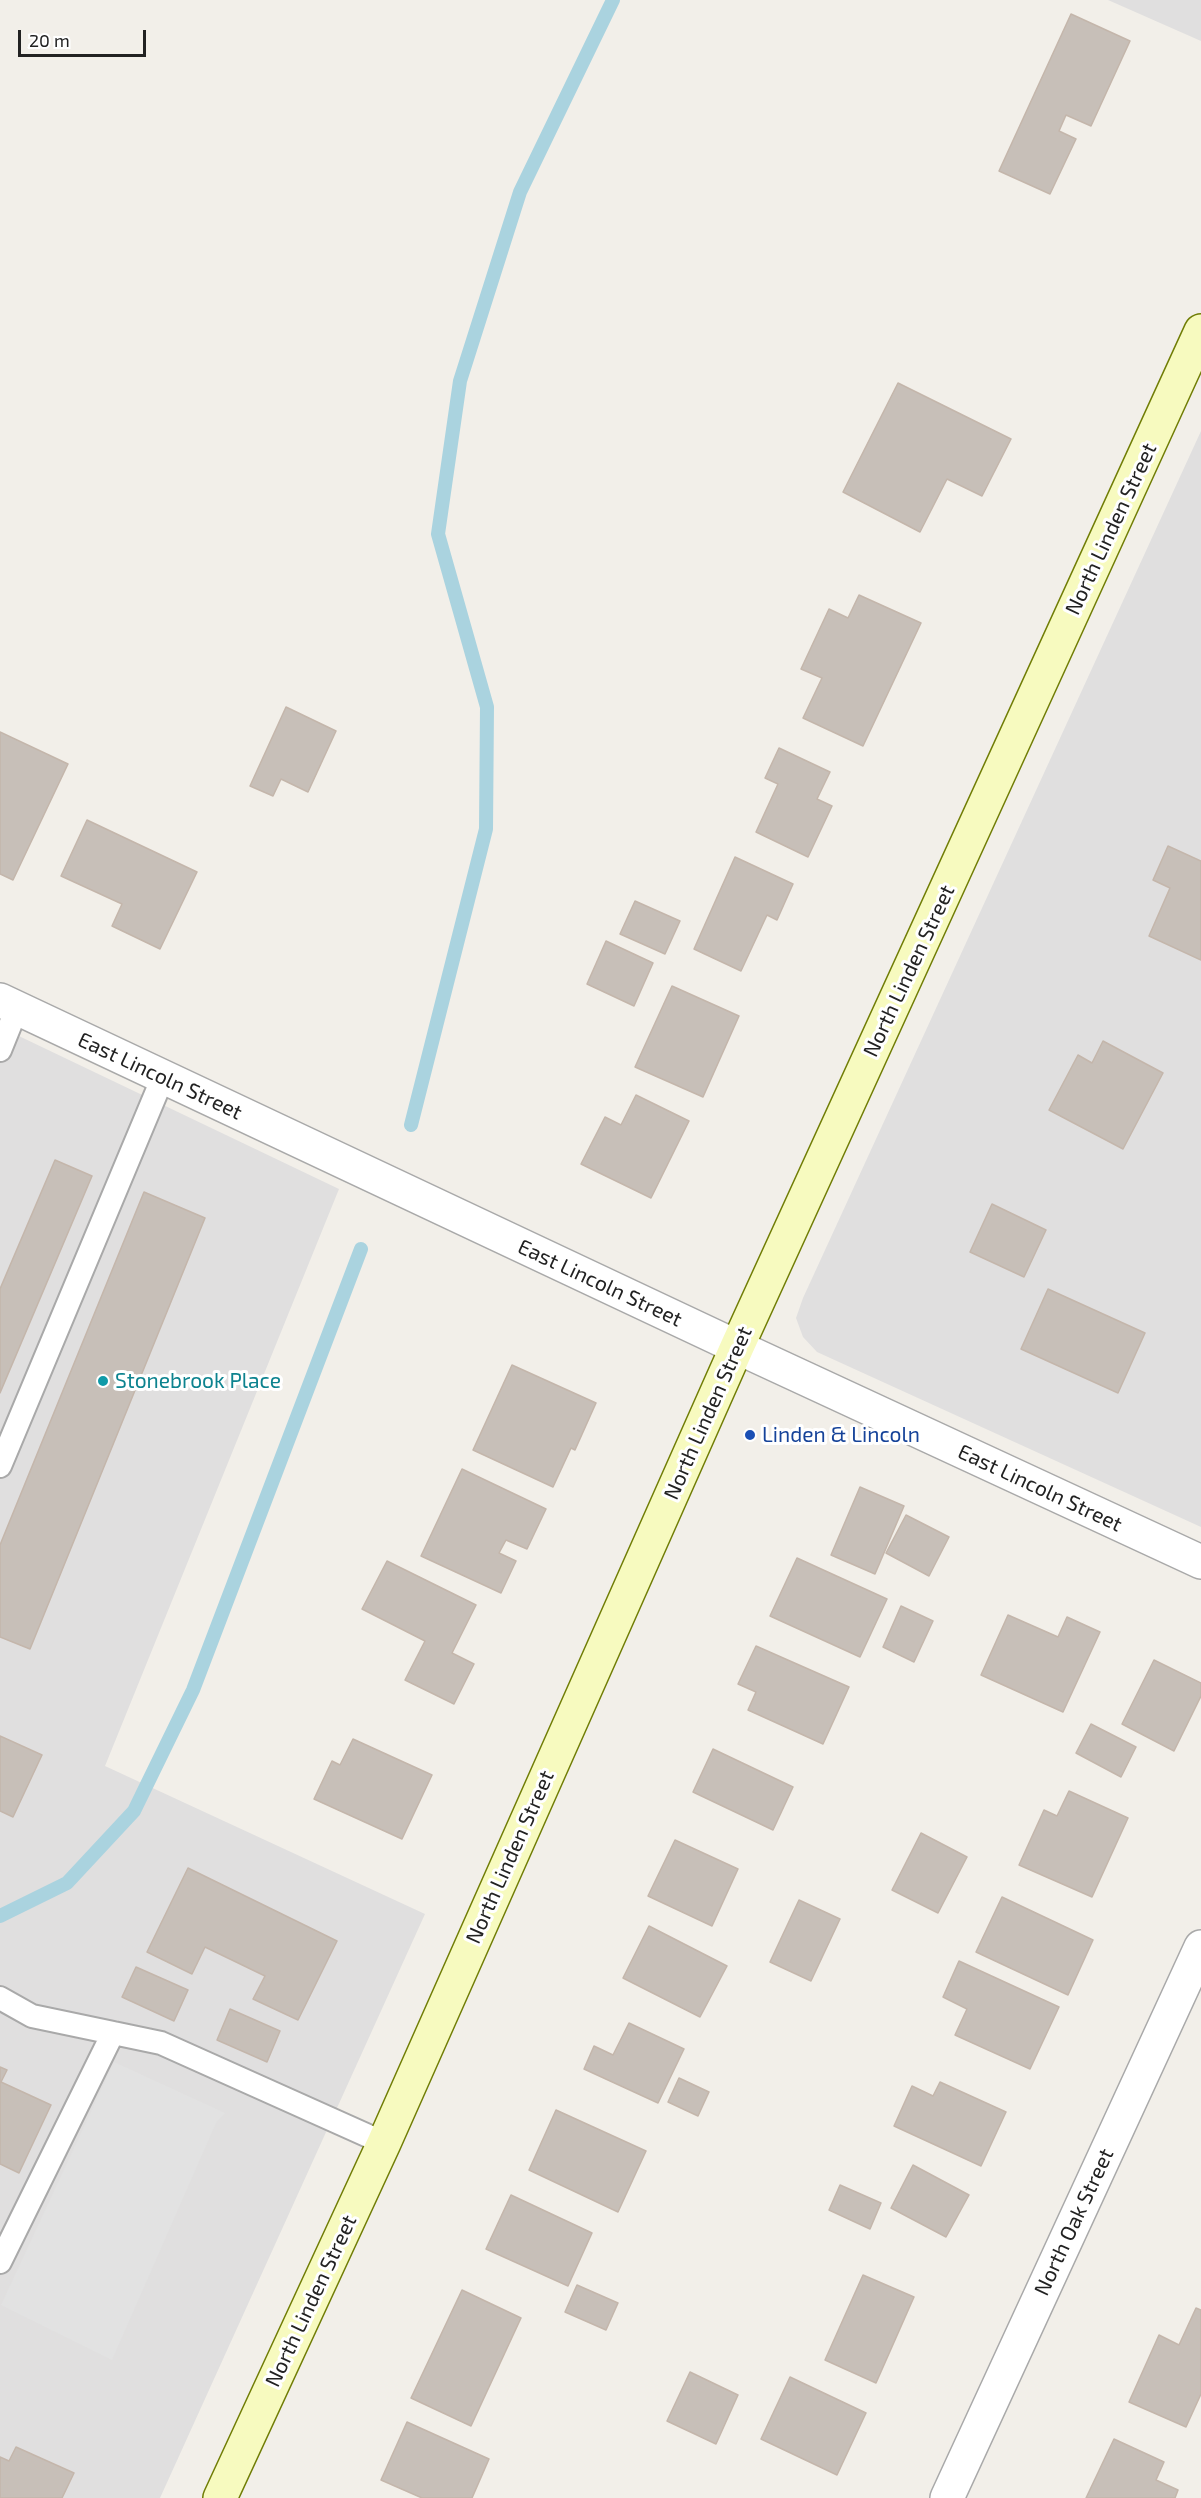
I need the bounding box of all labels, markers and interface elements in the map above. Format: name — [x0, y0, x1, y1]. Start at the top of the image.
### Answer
scale bar — [21, 18, 148, 56]
text: 20 m — [29, 29, 70, 51]
street label: North Linden Street — [1060, 439, 1162, 619]
street label: North Linden Street — [858, 881, 960, 1061]
street label: East Lincoln Street — [74, 1027, 246, 1125]
street label: East Lincoln Street — [514, 1234, 686, 1332]
street label: North Linden Street — [659, 1323, 757, 1503]
place label: Stonebrook Place — [115, 1368, 281, 1394]
marker: Stonebrook Place — [96, 1374, 110, 1388]
place label: Linden & Lincoln — [762, 1422, 920, 1448]
marker: Linden & Lincoln — [743, 1428, 757, 1442]
street label: East Lincoln Street — [954, 1439, 1126, 1537]
street label: North Linden Street — [461, 1767, 559, 1947]
street label: North Oak Street — [1029, 2144, 1119, 2300]
street label: North Linden Street — [260, 2211, 362, 2391]

